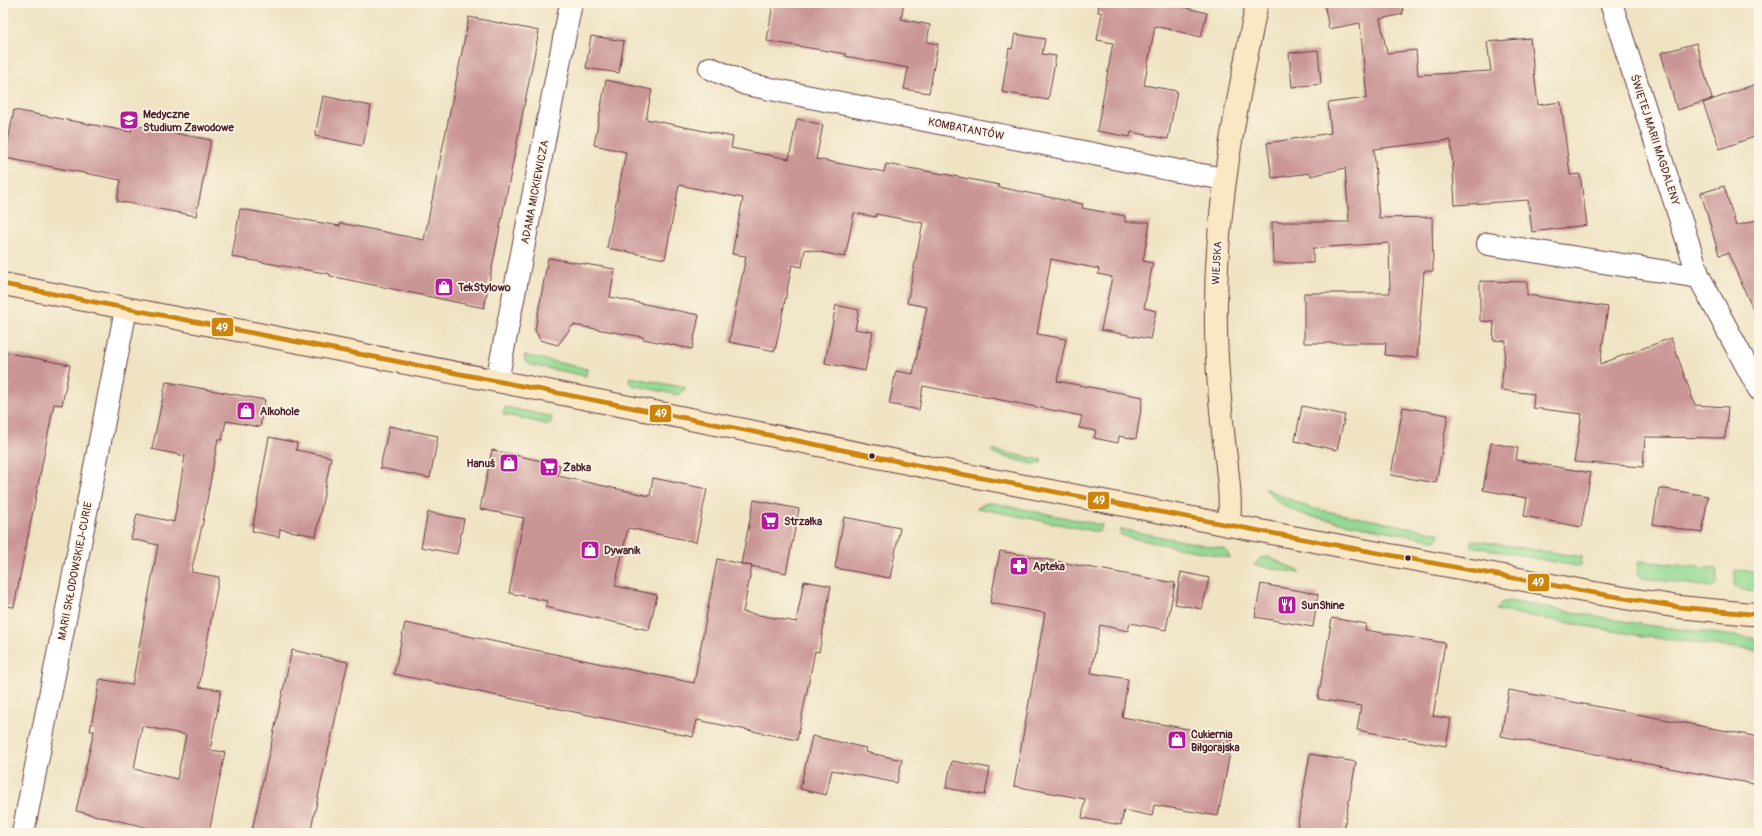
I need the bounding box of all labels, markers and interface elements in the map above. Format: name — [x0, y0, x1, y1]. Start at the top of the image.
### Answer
street label: ŚWIĘTEJ MARII MAGDALENY — [1628, 73, 1683, 208]
place label: Medyczne Studium Zawodowe — [143, 108, 234, 134]
school or university icon: Medyczne Studium Zawodowe — [118, 109, 140, 131]
street label: KOMBATANTÓW — [927, 114, 1005, 143]
street label: ADAMA MICKIEWICZA — [519, 139, 551, 245]
street label: WIEJSKA — [1209, 241, 1225, 285]
shop icon: TekStylowo — [433, 276, 455, 298]
place label: TekStylowo — [457, 281, 511, 294]
line badge: 49 — [211, 317, 234, 337]
text: 49 — [215, 321, 228, 334]
shop icon: Alkohole — [235, 400, 257, 422]
line badge: 49 — [649, 404, 672, 423]
place label: Alkohole — [260, 405, 300, 418]
text: 49 — [654, 407, 667, 420]
unlabelled marker — [867, 451, 877, 461]
shop icon: Hanuś — [498, 452, 520, 474]
supermarket icon: Żabka — [538, 456, 560, 478]
place label: Hanuś — [467, 457, 495, 470]
place label: Żabka — [563, 461, 591, 474]
line badge: 49 — [1087, 491, 1110, 510]
text: 49 — [1092, 494, 1105, 507]
street label: MARII SKŁODOWSKIEJ-CURIE — [55, 500, 95, 641]
supermarket icon: Strzałka — [759, 510, 781, 532]
place label: Strzałka — [784, 515, 822, 528]
shop icon: Dywanik — [579, 539, 601, 561]
place label: Dywanik — [604, 544, 641, 557]
unlabelled marker — [1403, 553, 1413, 563]
pharmacy icon: Apteka — [1008, 555, 1030, 577]
place label: Apteka — [1033, 560, 1065, 573]
line badge: 49 — [1527, 573, 1550, 592]
text: 49 — [1531, 576, 1544, 589]
restaurant icon: SunShine — [1276, 594, 1298, 616]
place label: SunShine — [1301, 599, 1345, 612]
place label: Cukiernia Biłgorajska — [1191, 728, 1240, 754]
shop icon: Cukiernia Biłgorajska — [1166, 729, 1188, 751]

